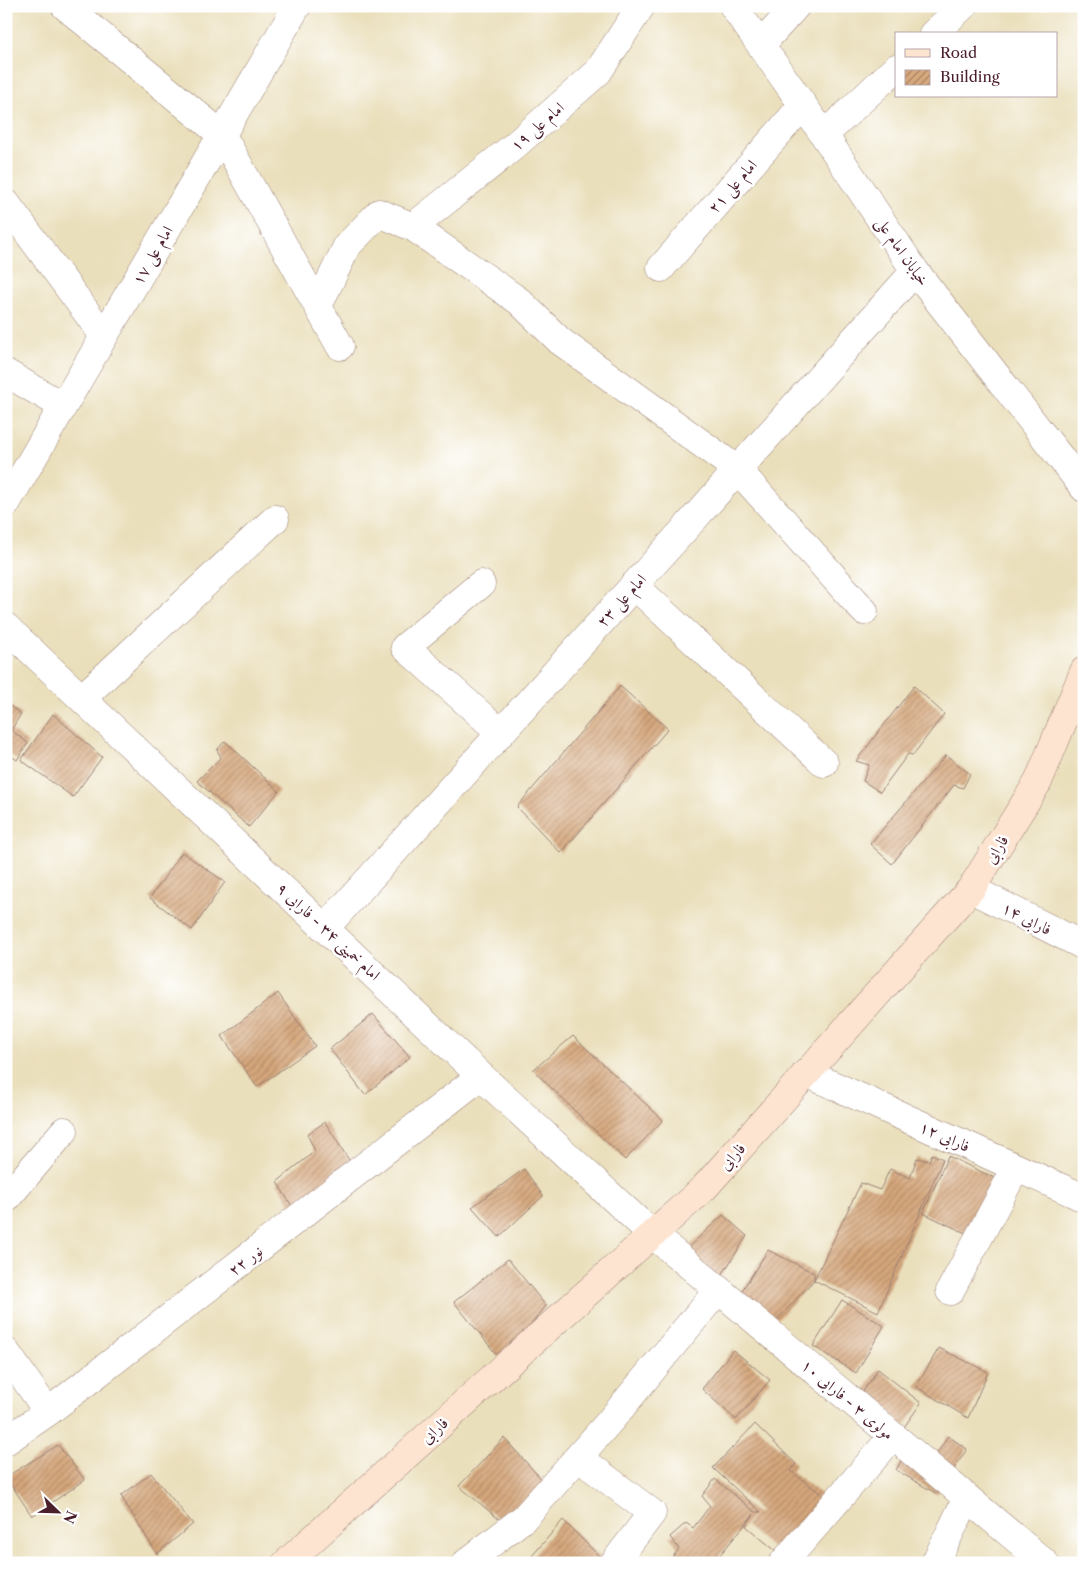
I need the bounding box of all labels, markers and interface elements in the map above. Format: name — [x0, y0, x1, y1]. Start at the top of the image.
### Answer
legend — [895, 32, 1058, 98]
text: Road — [940, 43, 977, 62]
text: Building — [940, 67, 1000, 86]
street label: امام علی ۱۹ — [506, 97, 571, 159]
street label: امام علی ۲۱ — [703, 155, 765, 220]
street label: خیابان امام علی — [868, 213, 934, 292]
street label: امام علی ۱۷ — [127, 222, 181, 291]
street label: امام علی ۲۳ — [592, 569, 654, 634]
street label: فارابی — [980, 831, 1014, 868]
street label: امام خمینی ۳۴ - فارابی ۹ — [270, 878, 385, 988]
street label: فارابی ۱۴ — [998, 897, 1055, 941]
street label: فارابی ۱۲ — [916, 1116, 973, 1158]
street label: فارابی — [715, 1138, 751, 1175]
street label: نور ۲۲ — [224, 1240, 267, 1280]
street label: مولوی ۳ - فارابی ۱۰ — [796, 1354, 898, 1445]
street label: فارابی — [416, 1413, 453, 1449]
north arrow — [32, 1486, 82, 1536]
text: N — [59, 1508, 81, 1526]

